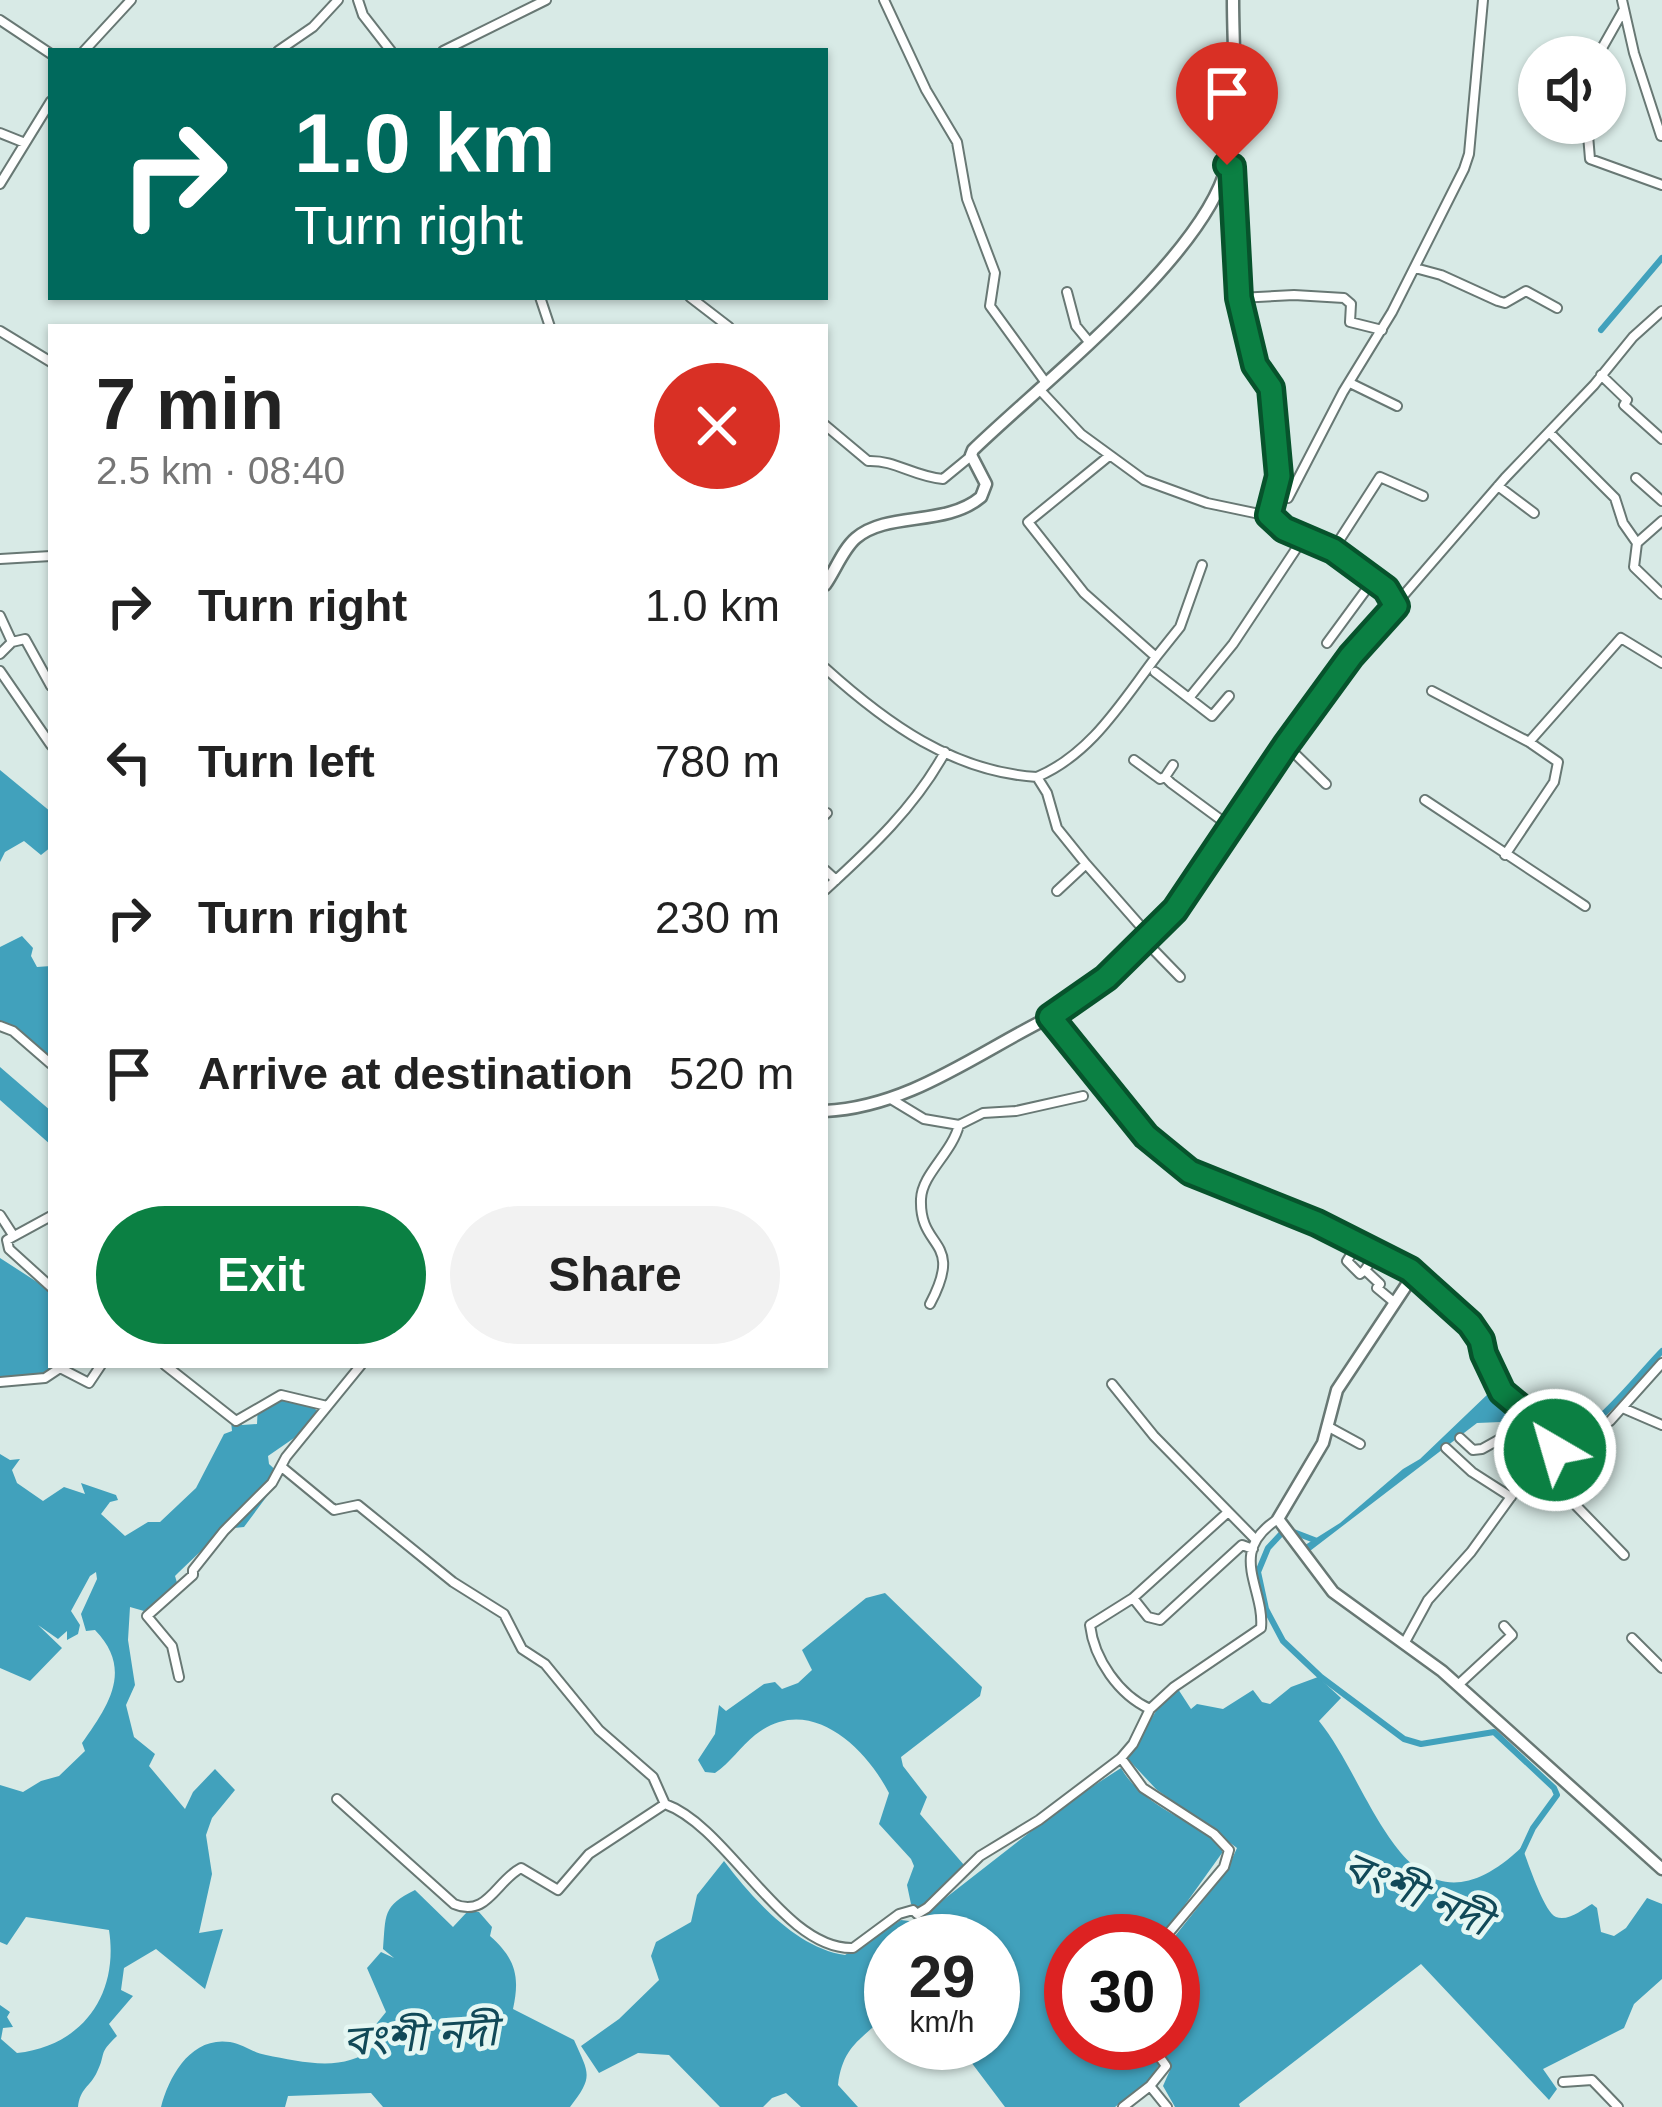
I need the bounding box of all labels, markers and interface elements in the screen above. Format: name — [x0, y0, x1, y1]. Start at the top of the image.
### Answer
map controls — [1518, 36, 1626, 144]
button: sound — [1518, 36, 1626, 144]
pin — [1176, 42, 1278, 165]
icon: arrive — [1194, 60, 1260, 126]
icon: right — [96, 96, 252, 252]
text: 1.0 km — [294, 96, 556, 190]
text: Turn right — [294, 195, 523, 255]
button: close — [654, 363, 780, 489]
text: 7 min — [96, 364, 284, 444]
text: 2.5 km · 08:40 — [96, 449, 345, 492]
icon: right — [96, 573, 162, 639]
text: Turn right — [198, 580, 407, 631]
text: 1.0 km — [645, 580, 780, 631]
icon: left — [96, 729, 162, 795]
text: Turn left — [198, 736, 375, 787]
text: 780 m — [655, 736, 780, 787]
icon: right — [96, 885, 162, 951]
text: Turn right — [198, 892, 407, 943]
text: 230 m — [655, 892, 780, 943]
icon: arrive — [96, 1041, 162, 1107]
text: Arrive at destination — [198, 1048, 633, 1099]
text: 520 m — [669, 1048, 794, 1099]
button: Exit — [96, 1206, 426, 1344]
button: Share — [450, 1206, 780, 1344]
position arrow — [1492, 1387, 1618, 1513]
water label: বংশী নদী — [1337, 1840, 1505, 1948]
speed limit sign: 30 — [1044, 1914, 1200, 2070]
text: 29 — [909, 1943, 975, 2010]
text: km/h — [909, 2005, 975, 2038]
water label: বংশী নদী — [341, 2006, 507, 2065]

